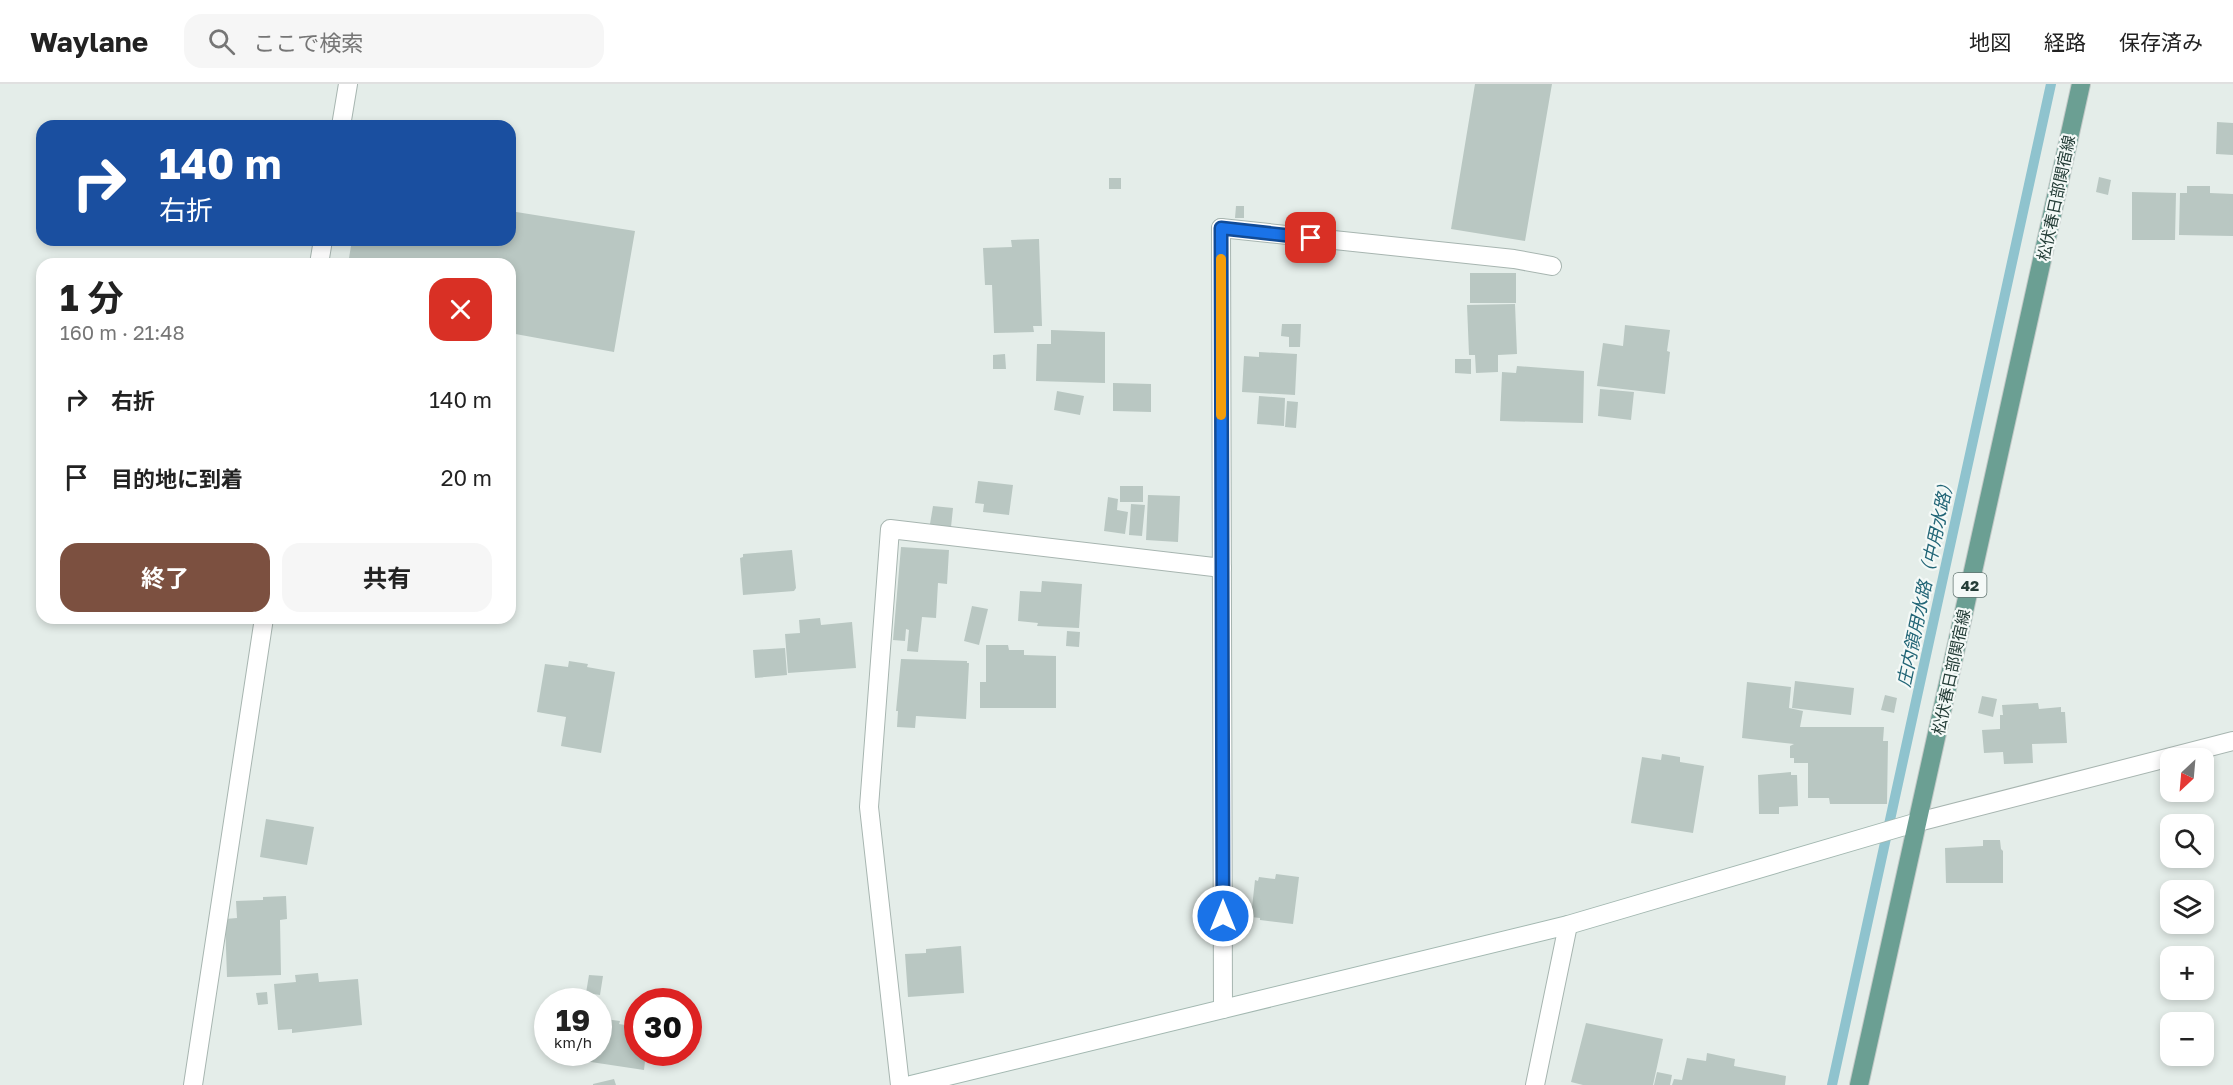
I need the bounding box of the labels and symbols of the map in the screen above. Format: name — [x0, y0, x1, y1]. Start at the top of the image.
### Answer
street label: 松伏春日部関宿線 — [2033, 133, 2079, 263]
pin — [1285, 212, 1336, 263]
water label: 庄内領用水路（中用水路） — [1892, 473, 1958, 689]
road number: 42 — [1954, 573, 1986, 597]
street label: 松伏春日部関宿線 — [1928, 607, 1974, 737]
north arrow — [2160, 748, 2214, 802]
position arrow — [1191, 884, 1255, 948]
speed limit sign: 30 — [624, 988, 702, 1066]

